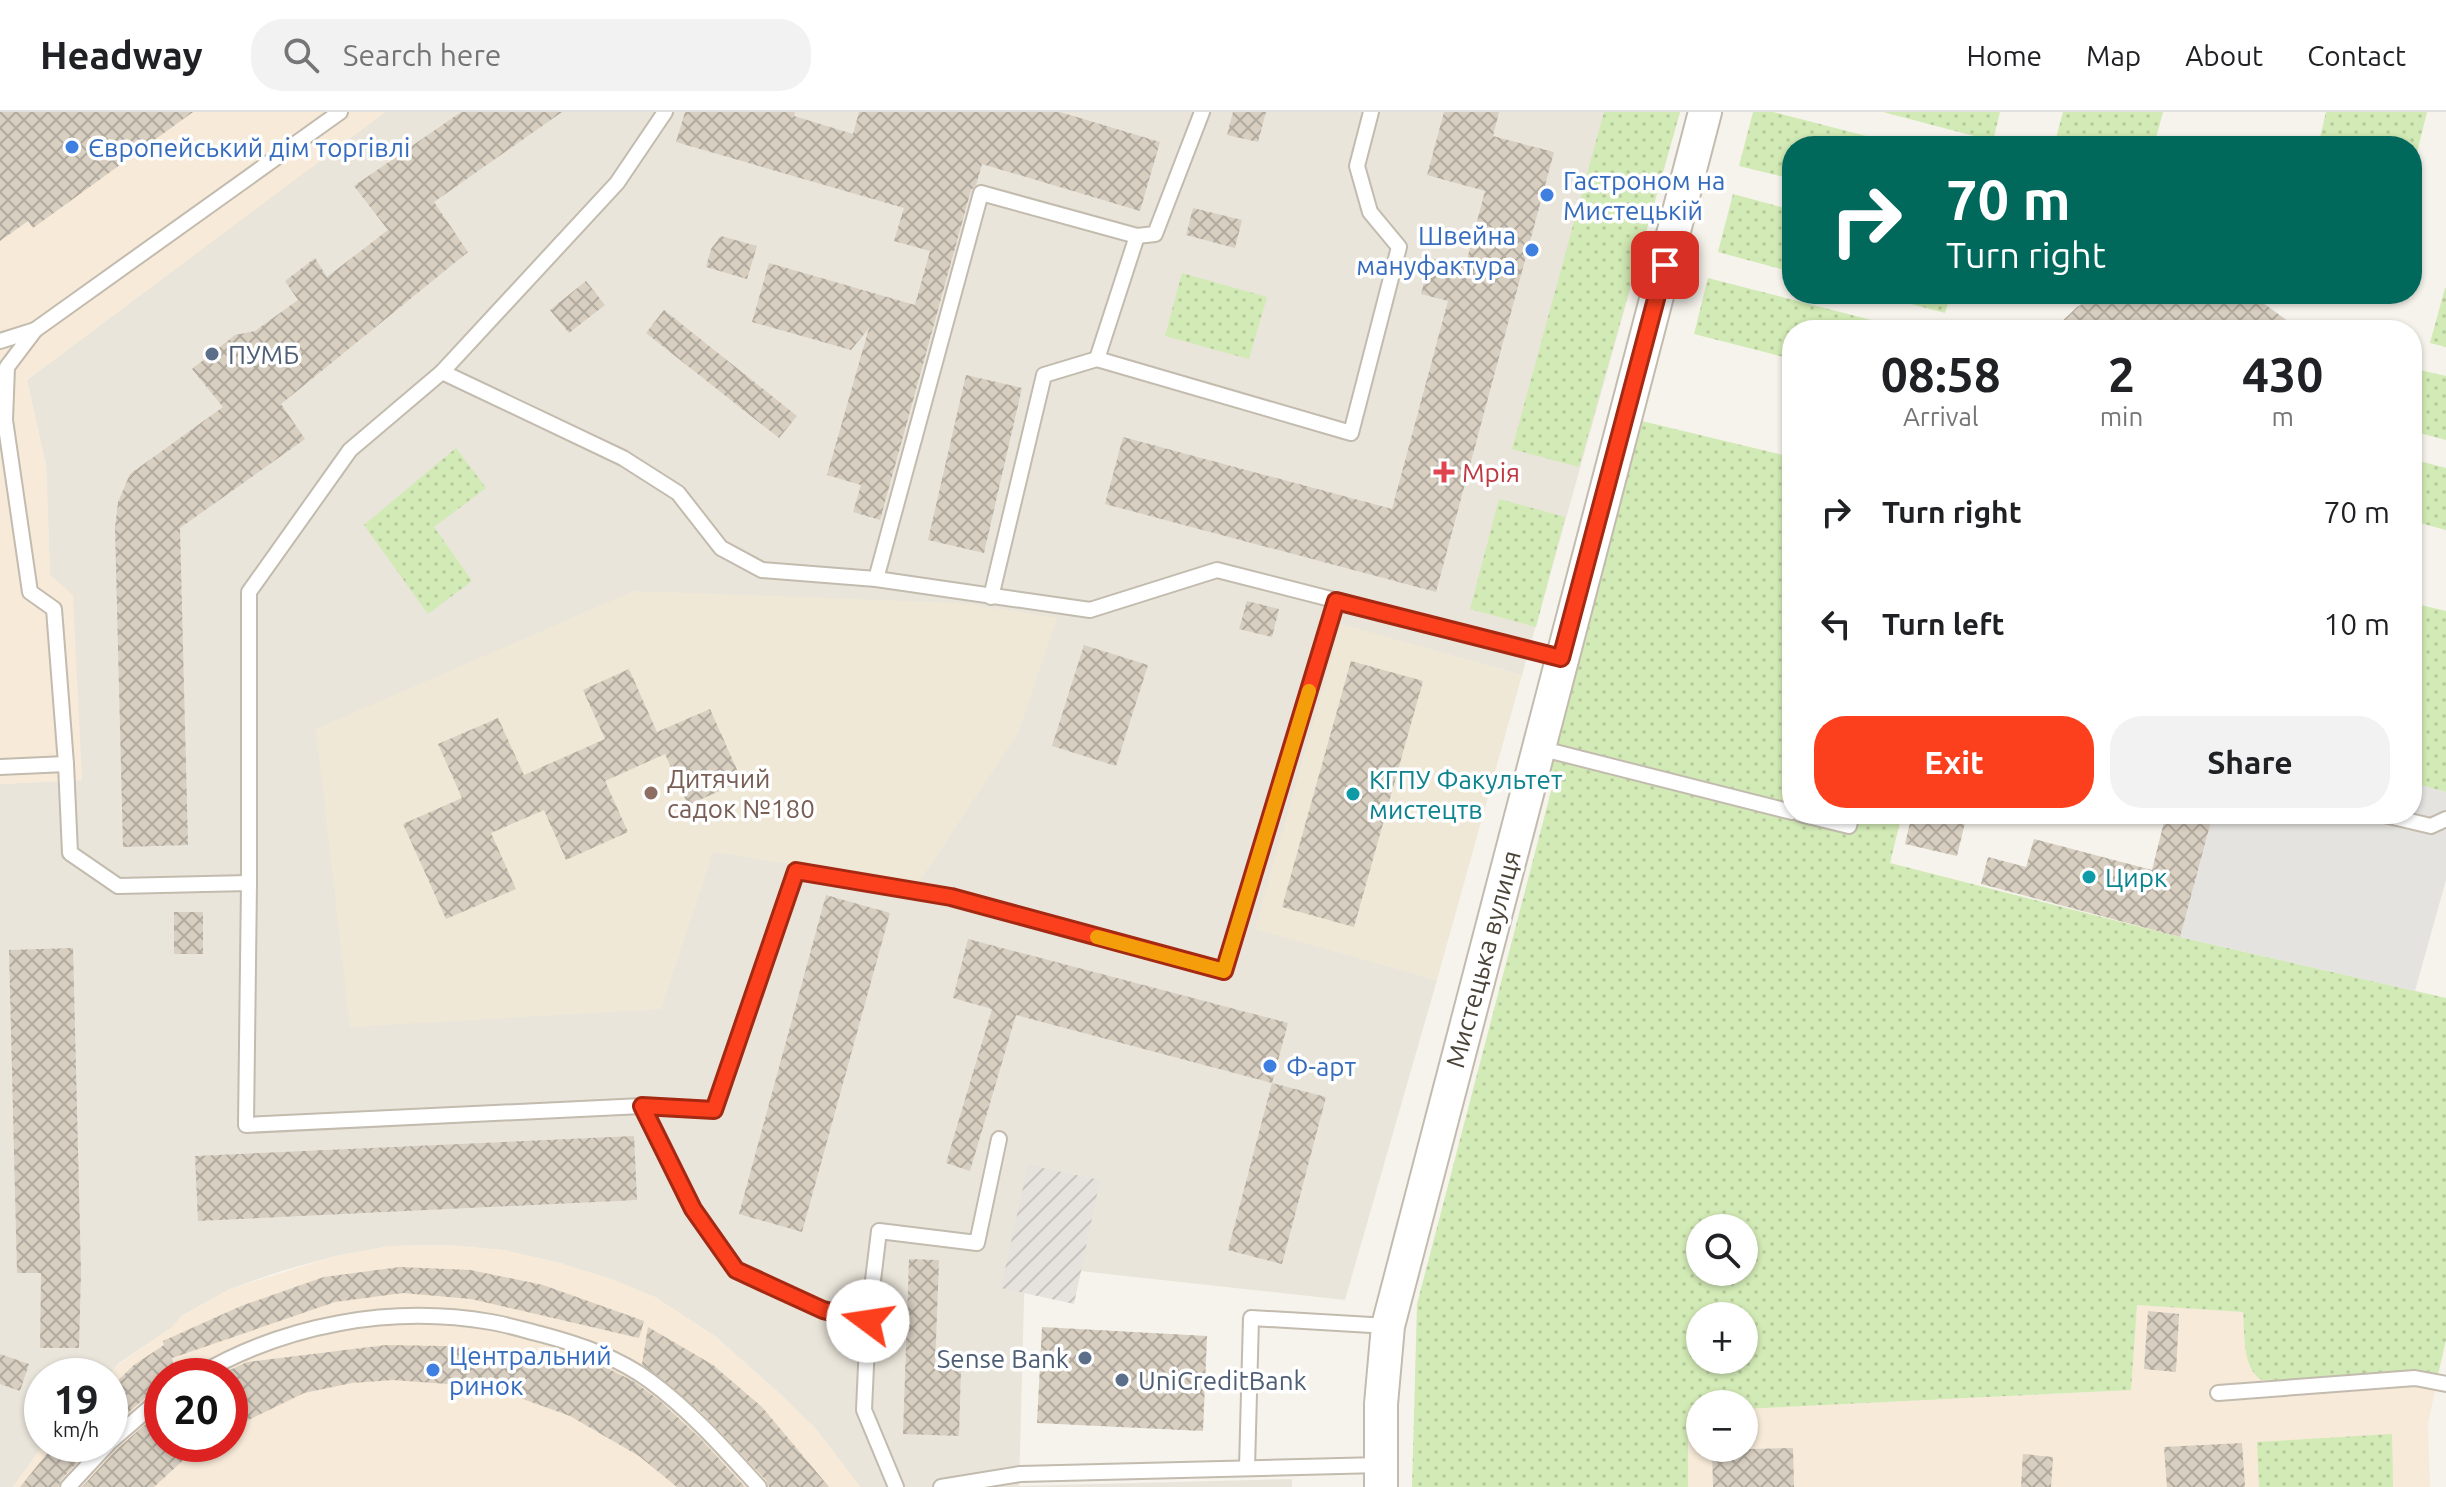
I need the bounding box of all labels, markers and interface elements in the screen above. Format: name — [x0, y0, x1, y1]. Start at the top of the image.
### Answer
search box — [251, 19, 811, 91]
icon: search — [279, 33, 323, 77]
text: Headway — [40, 34, 203, 76]
text: Search here — [343, 38, 501, 72]
text: Home — [1967, 40, 2042, 71]
text: Map — [2086, 40, 2141, 71]
text: About — [2185, 40, 2263, 71]
text: Contact — [2307, 40, 2406, 71]
place label: Європейський дім торгівлі — [88, 133, 410, 162]
marker: Європейський дім торгівлі — [63, 138, 81, 156]
place label: Гастроном на Мистецькій — [1563, 166, 1725, 225]
icon: right — [1814, 168, 1918, 272]
text: 70 m — [1946, 168, 2071, 231]
marker: Гастроном на Мистецькій — [1538, 186, 1556, 204]
place label: Швейна мануфактура — [1356, 221, 1516, 280]
pin — [1631, 231, 1699, 299]
text: Turn right — [1946, 234, 2106, 275]
marker: Швейна мануфактура — [1523, 241, 1541, 259]
icon: arrive — [1643, 243, 1687, 287]
place label: ПУМБ — [228, 340, 299, 369]
marker: ПУМБ — [203, 345, 221, 363]
text: 08:58 — [1881, 347, 2001, 401]
text: 2 — [2108, 347, 2135, 401]
text: 430 — [2242, 347, 2323, 401]
text: Arrival — [1903, 402, 1979, 431]
text: min — [2100, 402, 2143, 431]
text: m — [2271, 402, 2294, 431]
place label: Мрія — [1462, 458, 1520, 487]
marker: Мрія — [1433, 461, 1455, 483]
icon: right — [1814, 490, 1858, 534]
text: Turn right — [1882, 495, 2022, 529]
text: 70 m — [2323, 495, 2390, 529]
icon: left — [1814, 602, 1858, 646]
text: Turn left — [1882, 607, 2004, 641]
text: 10 m — [2323, 607, 2390, 641]
button: Exit — [1814, 716, 2094, 808]
button: Share — [2110, 716, 2390, 808]
place label: Дитячий садок №180 — [667, 764, 815, 823]
place label: КГПУ Факультет мистецтв — [1369, 765, 1563, 824]
marker: Дитячий садок №180 — [642, 784, 660, 802]
marker: КГПУ Факультет мистецтв — [1344, 785, 1362, 803]
street label: Мистецька вулиця — [1440, 847, 1526, 1071]
place label: Цирк — [2105, 863, 2167, 892]
marker: Цирк — [2080, 868, 2098, 886]
place label: Ф-арт — [1286, 1052, 1357, 1081]
marker: Ф-арт — [1261, 1057, 1279, 1075]
map controls — [1686, 1214, 1758, 1462]
button: search — [1686, 1214, 1758, 1286]
position arrow — [826, 1279, 910, 1363]
button: + — [1686, 1302, 1758, 1374]
place label: Центральний ринок — [449, 1341, 612, 1400]
place label: Sense Bank — [937, 1344, 1069, 1373]
marker: Sense Bank — [1076, 1349, 1094, 1367]
speed limit sign: 20 — [144, 1358, 248, 1462]
marker: Центральний ринок — [424, 1361, 442, 1379]
place label: UniCreditBank — [1138, 1366, 1307, 1395]
marker: UniCreditBank — [1113, 1371, 1131, 1389]
text: 19 — [53, 1377, 99, 1422]
button: − — [1686, 1390, 1758, 1462]
text: km/h — [53, 1418, 99, 1441]

